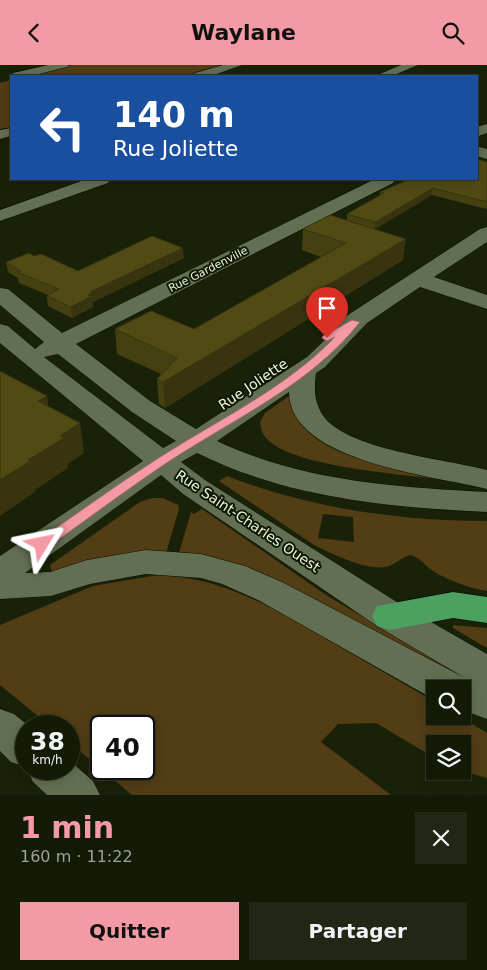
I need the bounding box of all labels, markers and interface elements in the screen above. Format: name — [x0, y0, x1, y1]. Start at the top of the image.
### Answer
icon: back — [20, 19, 48, 47]
icon: search — [439, 19, 467, 47]
text: Waylane — [191, 20, 296, 45]
icon: left — [30, 95, 95, 160]
text: 140 m — [113, 95, 235, 135]
text: Rue Joliette — [113, 136, 238, 161]
street label: Rue Gardenville — [166, 244, 250, 295]
pin — [306, 287, 348, 338]
icon: arrive — [313, 294, 341, 322]
street label: Rue Joliette — [215, 355, 291, 413]
street label: Rue Saint-Charles Ouest — [173, 467, 323, 576]
position arrow — [15, 517, 67, 569]
map controls — [426, 680, 471, 780]
button: search — [426, 680, 471, 725]
speed limit sign: 40 — [90, 715, 155, 780]
text: 38 — [30, 727, 65, 756]
button: layers — [426, 735, 471, 780]
text: km/h — [32, 753, 63, 767]
text: 1 min — [20, 810, 114, 845]
button: close — [415, 812, 467, 864]
text: 160 m · 11:22 — [20, 847, 133, 866]
button: Quitter — [20, 902, 239, 960]
button: Partager — [249, 902, 467, 960]

